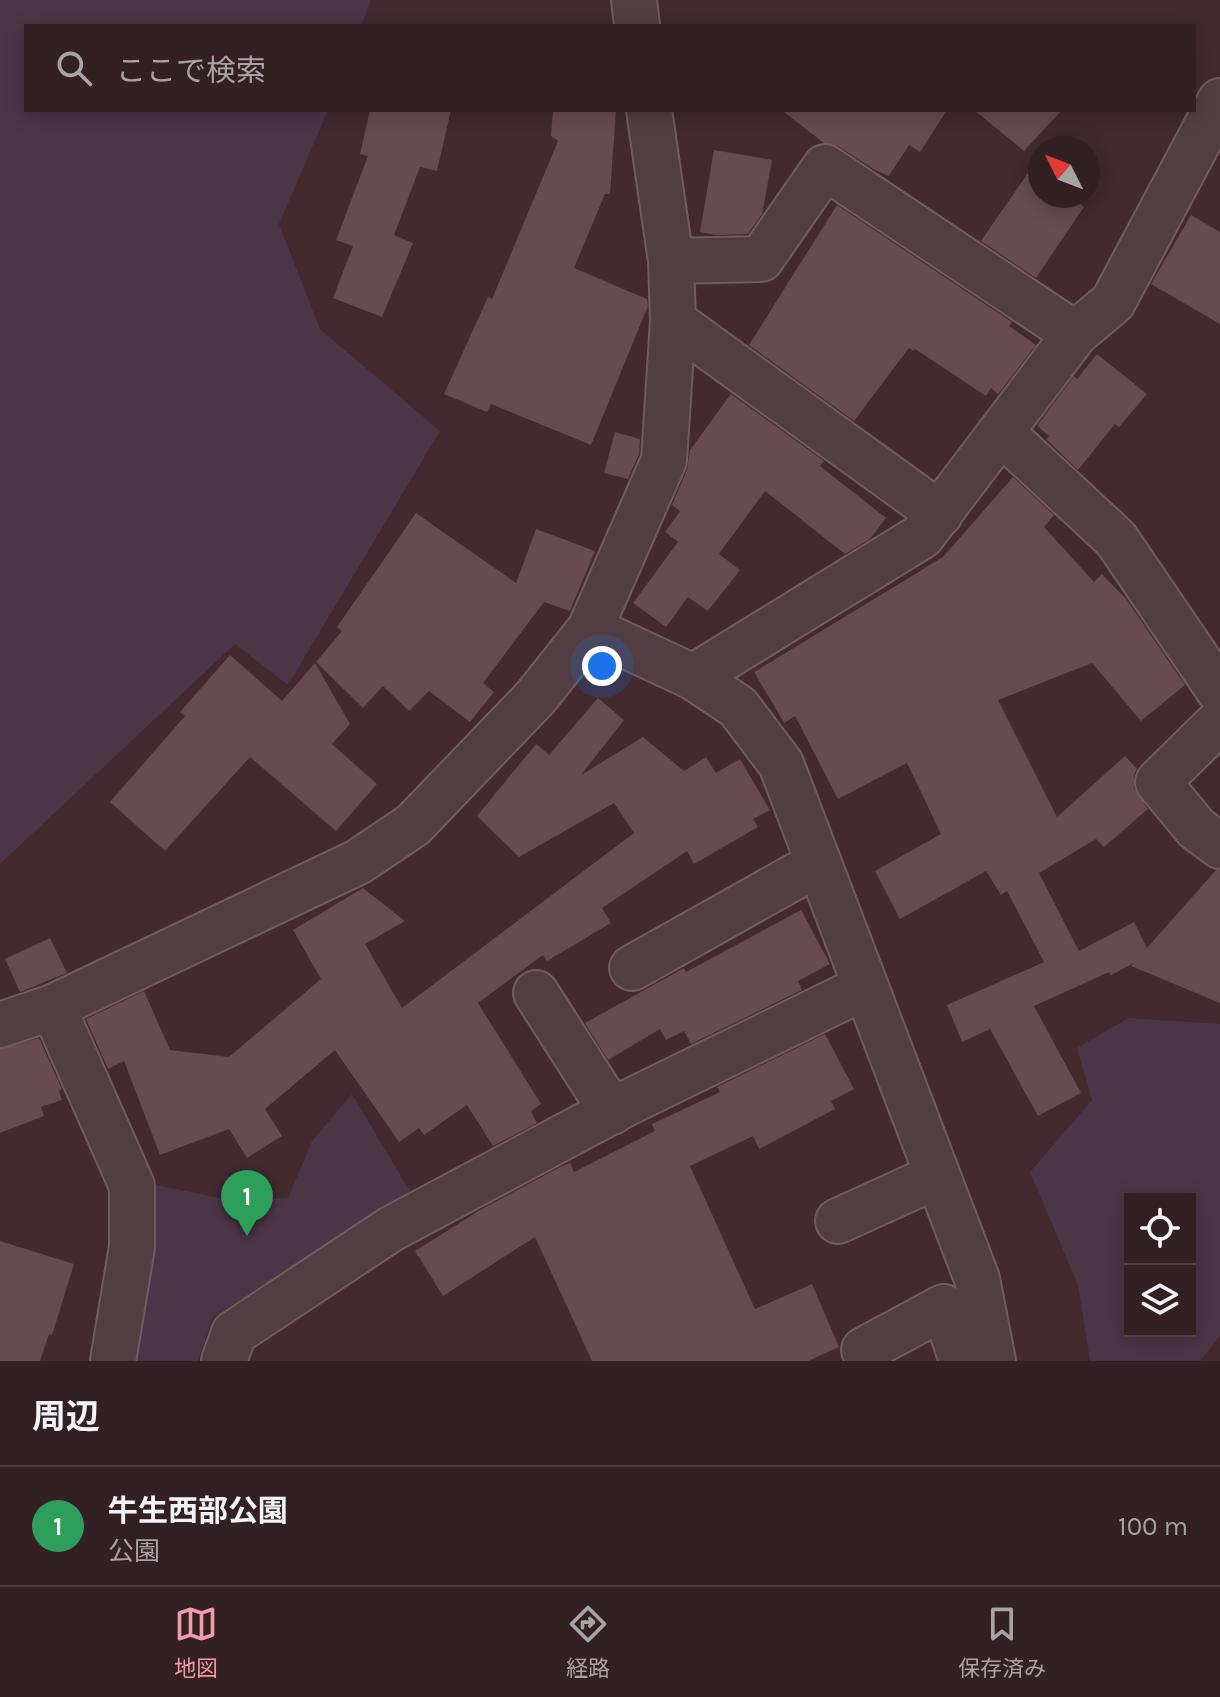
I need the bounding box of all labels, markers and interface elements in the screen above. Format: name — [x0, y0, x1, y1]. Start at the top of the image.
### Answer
search box — [24, 24, 1196, 112]
icon: search — [52, 46, 96, 90]
text: ここで検索 — [116, 53, 266, 89]
north arrow — [1028, 136, 1100, 208]
your location — [582, 646, 622, 686]
pin: 1 — [221, 1170, 273, 1236]
map controls — [1124, 1193, 1196, 1337]
button: locate — [1124, 1193, 1196, 1265]
button: layers — [1124, 1265, 1196, 1337]
text: 周辺 — [32, 1397, 100, 1437]
text: 牛生西部公園 — [108, 1493, 288, 1529]
text: 1 — [53, 1511, 63, 1542]
text: 100 m — [1118, 1511, 1188, 1542]
text: 公園 — [108, 1536, 160, 1567]
tab: 地図 — [174, 1602, 218, 1682]
tab: 経路 — [566, 1602, 610, 1682]
tab: 保存済み — [958, 1602, 1046, 1682]

